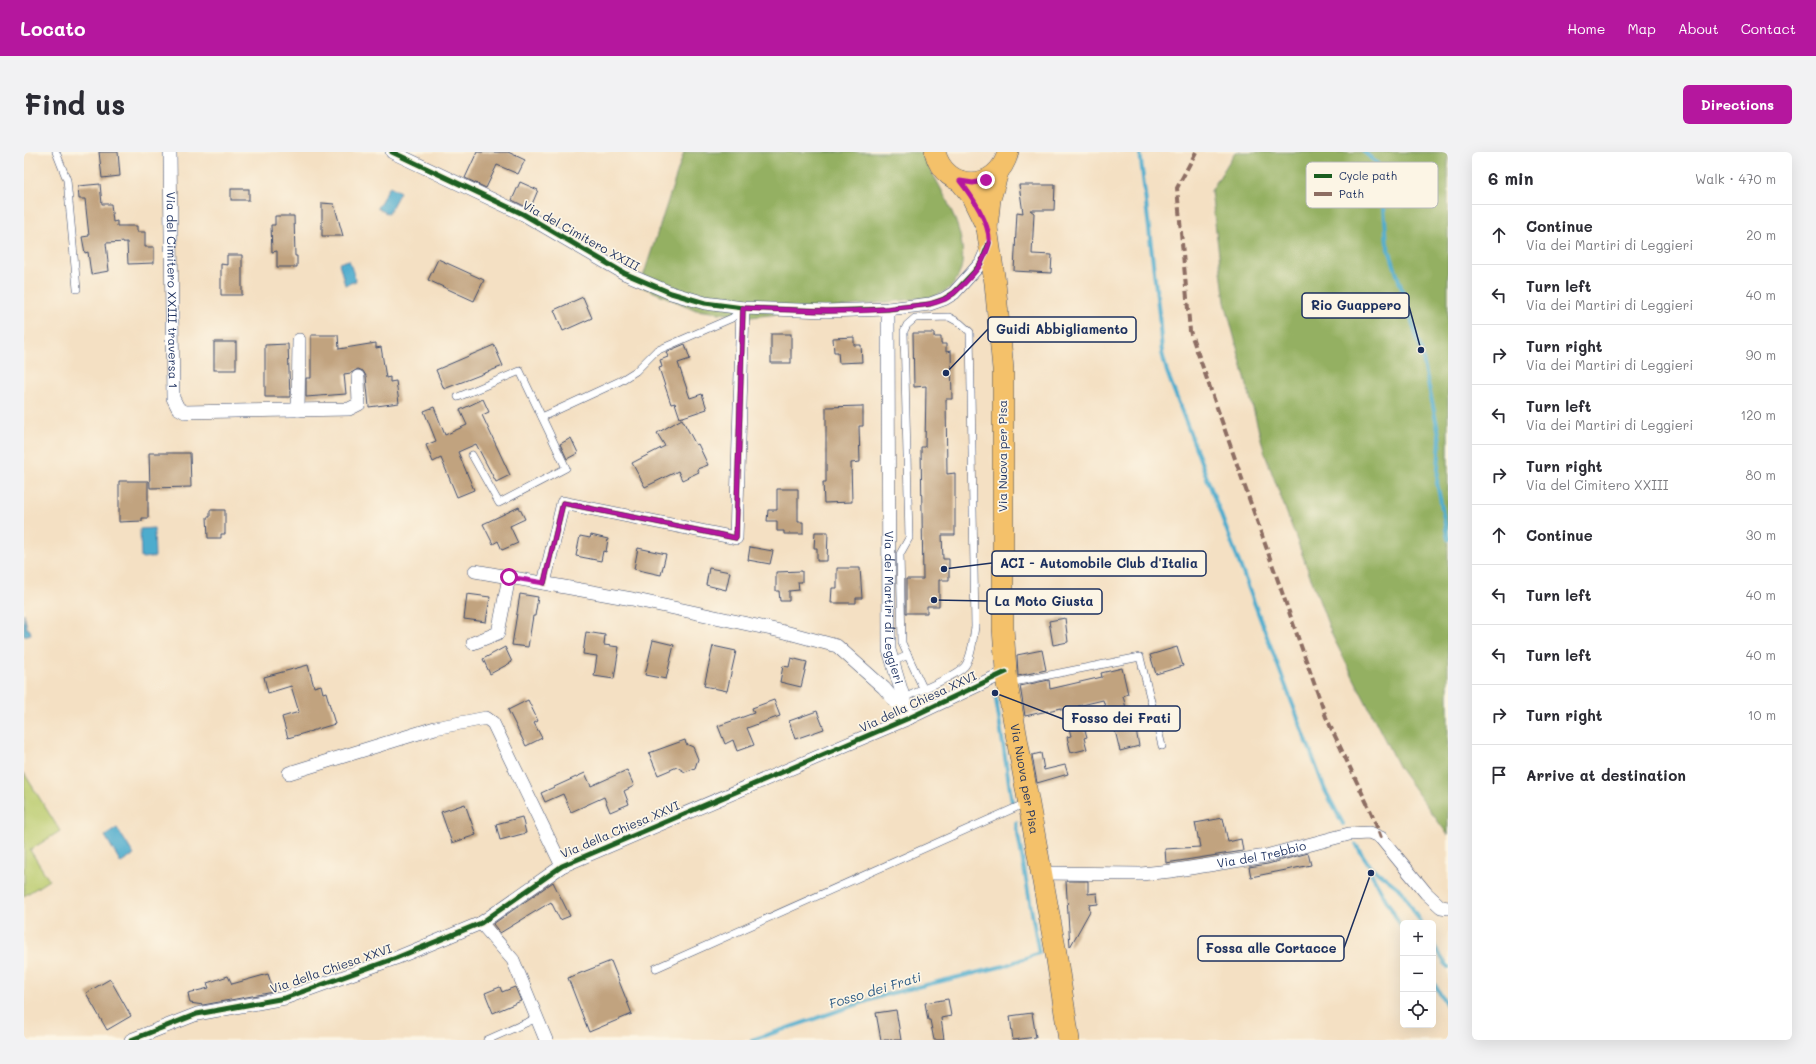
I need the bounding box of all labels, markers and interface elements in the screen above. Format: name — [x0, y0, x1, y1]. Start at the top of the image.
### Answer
text: Locato — [20, 16, 86, 41]
text: Home — [1567, 19, 1605, 38]
text: Map — [1627, 19, 1656, 38]
text: About — [1678, 19, 1719, 38]
text: Contact — [1741, 19, 1796, 38]
button: Directions — [1683, 85, 1792, 124]
text: Find us — [24, 86, 125, 122]
legend — [1306, 162, 1438, 208]
text: 6 min — [1488, 167, 1533, 189]
text: Cycle path — [1339, 168, 1397, 183]
text: Walk · 470 m — [1695, 170, 1776, 187]
route end — [977, 171, 995, 189]
text: Path — [1339, 186, 1364, 201]
street label: Via del Cimitero XXIII traversa 1 — [163, 192, 182, 388]
street label: Via del Cimitero XXIII — [520, 196, 643, 274]
text: Continue — [1526, 216, 1593, 236]
icon: ahead — [1488, 224, 1510, 246]
text: 20 m — [1746, 226, 1776, 243]
text: Via dei Martiri di Leggieri — [1526, 236, 1693, 253]
text: Turn left — [1526, 276, 1591, 296]
icon: left — [1488, 284, 1510, 306]
text: 40 m — [1746, 286, 1776, 303]
callout: Rio Guappero — [1302, 293, 1409, 318]
text: Rio Guappero — [1311, 296, 1401, 313]
text: Via dei Martiri di Leggieri — [1526, 296, 1693, 313]
callout: Guidi Abbigliamento — [988, 317, 1136, 342]
text: Guidi Abbigliamento — [996, 320, 1128, 337]
text: Turn right — [1526, 336, 1603, 356]
icon: right — [1488, 344, 1510, 366]
text: 90 m — [1746, 346, 1776, 363]
text: Via dei Martiri di Leggieri — [1526, 356, 1693, 373]
text: Turn left — [1526, 396, 1591, 416]
street label: Via Nuova per Pisa — [994, 400, 1010, 512]
icon: left — [1488, 404, 1510, 426]
text: 120 m — [1740, 406, 1776, 423]
text: Via dei Martiri di Leggieri — [1526, 416, 1693, 433]
text: Turn right — [1526, 456, 1603, 476]
icon: right — [1488, 464, 1510, 486]
text: 80 m — [1746, 466, 1776, 483]
text: Via del Cimitero XXIII — [1526, 476, 1668, 493]
icon: ahead — [1488, 524, 1510, 546]
text: Continue — [1526, 525, 1593, 545]
text: 30 m — [1746, 526, 1776, 543]
street label: Via dei Martiri di Leggieri — [882, 531, 908, 686]
callout: ACI - Automobile Club d'Italia — [992, 551, 1206, 576]
text: ACI - Automobile Club d'Italia — [1000, 554, 1198, 571]
route start — [500, 568, 518, 586]
icon: left — [1488, 584, 1510, 606]
text: Turn left — [1526, 585, 1591, 605]
text: 40 m — [1746, 586, 1776, 603]
callout: La Moto Giusta — [987, 589, 1102, 614]
text: La Moto Giusta — [994, 592, 1094, 609]
icon: left — [1488, 644, 1510, 666]
text: Turn left — [1526, 645, 1591, 665]
text: 40 m — [1746, 646, 1776, 663]
street label: Via della Chiesa XXVI — [856, 667, 979, 735]
icon: right — [1488, 704, 1510, 726]
text: Turn right — [1526, 705, 1603, 725]
callout: Fosso dei Frati — [1063, 706, 1180, 731]
text: 10 m — [1748, 706, 1776, 723]
text: Fosso dei Frati — [1071, 709, 1171, 726]
street label: Via Nuova per Pisa — [1007, 722, 1043, 835]
icon: arrive — [1488, 764, 1510, 786]
text: Arrive at destination — [1526, 765, 1686, 785]
street label: Via della Chiesa XXVI — [558, 797, 681, 861]
street label: Via del Trebbio — [1215, 837, 1308, 871]
map controls — [1400, 920, 1436, 1028]
button: + — [1400, 920, 1436, 956]
callout: Fossa alle Cortacce — [1198, 936, 1344, 961]
text: Fossa alle Cortacce — [1206, 939, 1337, 956]
street label: Via della Chiesa XXVI — [268, 940, 394, 996]
button: − — [1400, 956, 1436, 992]
water label: Fosso dei Frati — [827, 967, 923, 1012]
button: locate — [1400, 992, 1436, 1028]

